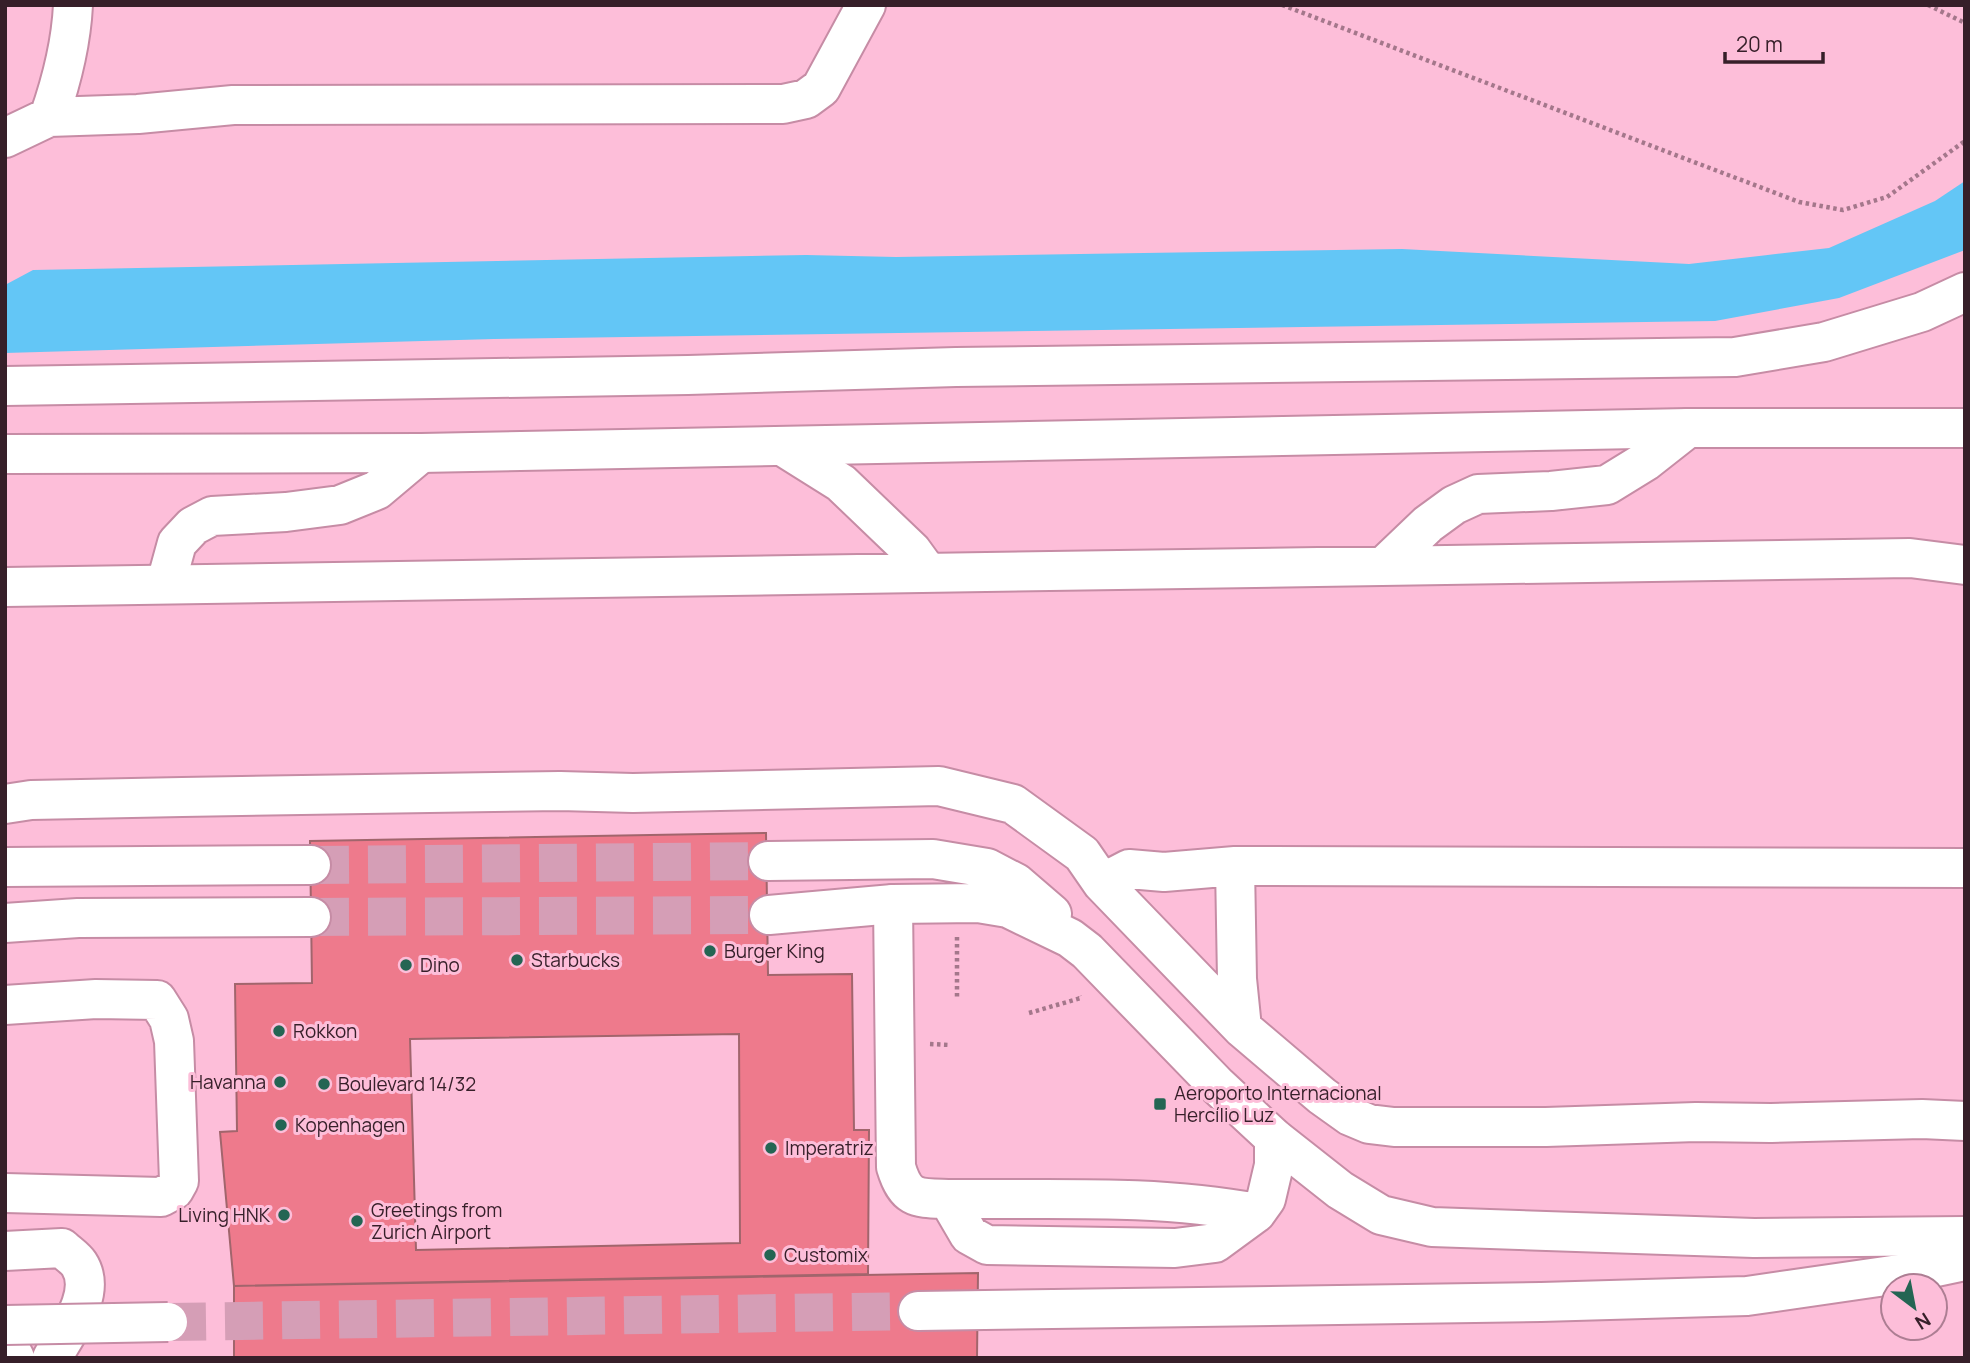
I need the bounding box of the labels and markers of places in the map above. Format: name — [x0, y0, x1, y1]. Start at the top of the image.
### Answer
place label: Burger King — [724, 938, 825, 964]
marker: Burger King — [702, 943, 718, 959]
place label: Starbucks — [531, 947, 620, 973]
place label: Dino — [420, 952, 460, 978]
marker: Starbucks — [509, 952, 525, 968]
marker: Dino — [398, 957, 414, 973]
place label: Rokkon — [293, 1018, 357, 1044]
marker: Rokkon — [271, 1023, 287, 1039]
place label: Havanna — [190, 1069, 266, 1095]
place label: Boulevard 14/32 — [338, 1071, 476, 1097]
marker: Havanna — [272, 1074, 288, 1090]
marker: Boulevard 14/32 — [316, 1076, 332, 1092]
place label: Aeroporto Internacional Hercílio Luz — [1174, 1080, 1382, 1128]
marker: Aeroporto Internacional Hercílio Luz — [1152, 1096, 1168, 1112]
place label: Kopenhagen — [295, 1112, 405, 1138]
marker: Kopenhagen — [273, 1117, 289, 1133]
place label: Imperatriz — [785, 1135, 874, 1161]
marker: Imperatriz — [763, 1140, 779, 1156]
place label: Greetings from Zurich Airport — [371, 1197, 502, 1245]
place label: Living HNK — [178, 1202, 271, 1228]
marker: Living HNK — [276, 1207, 292, 1223]
marker: Greetings from Zurich Airport — [349, 1213, 365, 1229]
place label: Customix — [784, 1242, 868, 1268]
marker: Customix — [762, 1247, 778, 1263]

